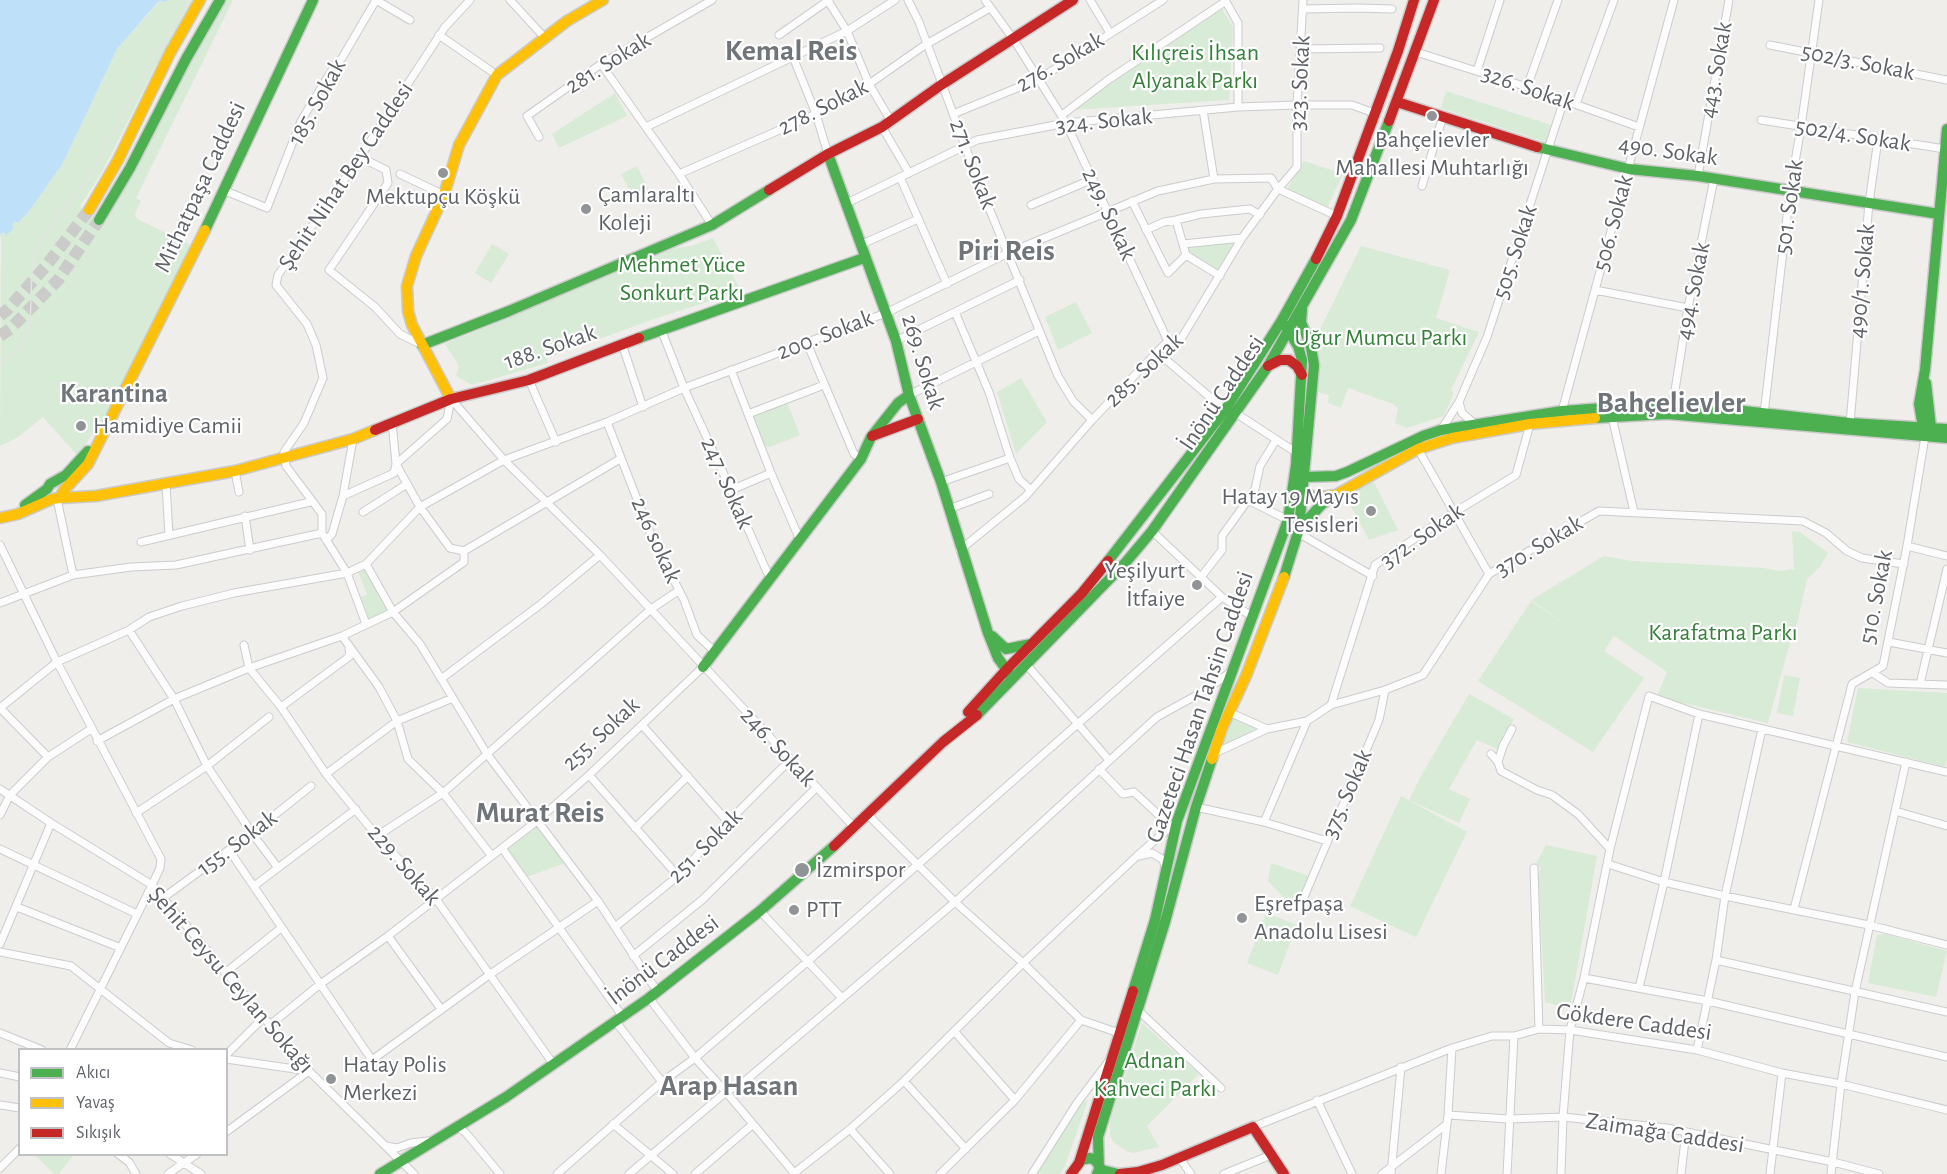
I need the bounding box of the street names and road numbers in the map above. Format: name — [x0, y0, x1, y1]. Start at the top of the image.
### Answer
street label: 443. Sokak — [1693, 19, 1739, 121]
street label: 276. Sokak — [1011, 25, 1109, 99]
street label: 281. Sokak — [560, 26, 656, 100]
street label: 323. Sokak — [1283, 35, 1317, 131]
street label: 502/3. Sokak — [1799, 37, 1917, 87]
street label: 185. Sokak — [282, 54, 352, 150]
street label: 326. Sokak — [1478, 59, 1578, 117]
street label: 278. Sokak — [773, 72, 873, 142]
street label: Şehit Nihat Bey Caddesi — [272, 76, 420, 276]
street label: Mithatpaşa Caddesi — [148, 97, 252, 277]
street label: 324. Sokak — [1054, 102, 1154, 140]
street label: 502/4. Sokak — [1793, 112, 1913, 158]
street label: 271. Sokak — [943, 115, 1003, 213]
street label: 490. Sokak — [1616, 130, 1720, 172]
street label: 501. Sokak — [1768, 158, 1810, 256]
street label: 249. Sokak — [1075, 163, 1143, 265]
street label: 506. Sokak — [1586, 172, 1640, 274]
street label: 505. Sokak — [1486, 201, 1544, 303]
street label: 490/1. Sokak — [1843, 222, 1881, 340]
street label: 494. Sokak — [1669, 240, 1717, 342]
street label: 200. Sokak — [773, 303, 877, 367]
street label: 269. Sokak — [895, 311, 951, 413]
street label: 188. Sokak — [500, 318, 600, 376]
street label: 285. Sokak — [1099, 326, 1189, 414]
street label: İnönü Caddesi — [1173, 330, 1271, 456]
street label: 247. Sokak — [694, 433, 760, 533]
street label: 246 sokak — [624, 493, 688, 587]
street label: 372. Sokak — [1375, 497, 1469, 575]
street label: 370. Sokak — [1490, 509, 1588, 583]
street label: 510. Sokak — [1853, 547, 1899, 647]
street label: Gazeteci Hasan Tahsin Caddesi — [1140, 567, 1260, 847]
street label: 255. Sokak — [556, 691, 646, 777]
street label: 246. Sokak — [734, 701, 822, 793]
street label: 375. Sokak — [1315, 745, 1379, 843]
street label: 251. Sokak — [662, 803, 748, 889]
street label: 155. Sokak — [191, 804, 283, 882]
street label: 229. Sokak — [361, 819, 447, 911]
street label: Şehit Ceysu Ceylan Sokağı — [142, 881, 320, 1079]
street label: İnönü Caddesi — [601, 909, 725, 1011]
street label: Gökdere Caddesi — [1554, 997, 1714, 1047]
street label: Zaimağa Caddesi — [1584, 1106, 1746, 1160]

